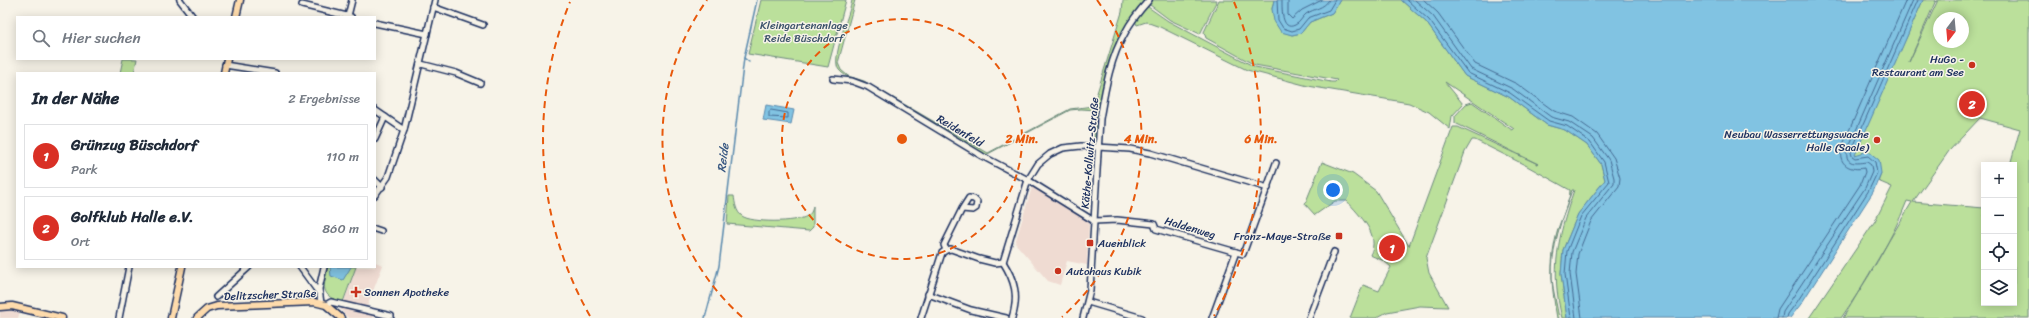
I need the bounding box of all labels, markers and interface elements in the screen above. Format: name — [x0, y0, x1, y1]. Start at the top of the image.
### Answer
north arrow — [1933, 12, 1969, 48]
search box — [16, 16, 376, 60]
park label: Kleingartenanlage Reide Büschdorf — [760, 16, 848, 48]
text: Hier suchen — [62, 25, 141, 51]
icon: search — [30, 27, 52, 49]
place label: HuGo - Restaurant am See — [1872, 50, 1964, 82]
marker: HuGo - Restaurant am See — [1967, 60, 1977, 70]
text: In der Nähe — [32, 83, 119, 113]
text: 2 Ergebnisse — [288, 87, 360, 110]
pin: 2 — [1959, 89, 1985, 119]
street label: Käthe-Kollwitz-Straße — [1076, 96, 1104, 210]
street label: Reidenfeld — [933, 110, 988, 153]
place label: Neubau Wasserrettungswache Halle (Saale) — [1724, 125, 1870, 157]
text: 2 Min. — [1004, 128, 1039, 150]
text: 4 Min. — [1123, 128, 1158, 150]
text: 6 Min. — [1243, 128, 1278, 150]
text: Grünzug Büschdorf — [71, 132, 197, 158]
centre of rings — [895, 132, 909, 146]
marker: Neubau Wasserrettungswache Halle (Saale) — [1872, 135, 1882, 145]
water label: Reide — [710, 141, 736, 174]
text: 1 — [43, 145, 49, 168]
text: 110 m — [326, 145, 359, 168]
text: Park — [71, 158, 98, 181]
map controls — [1981, 162, 2017, 306]
button: + — [1981, 162, 2017, 198]
your location — [1323, 180, 1343, 200]
button: − — [1981, 198, 2017, 234]
text: Golfklub Halle e.V. — [71, 204, 193, 230]
street label: Haldenweg — [1162, 211, 1218, 245]
text: 2 — [42, 217, 50, 240]
text: 860 m — [322, 217, 359, 240]
place label: Franz-Maye-Straße — [1234, 227, 1331, 246]
text: Ort — [71, 230, 90, 253]
marker: Franz-Maye-Straße — [1334, 231, 1344, 241]
pin: 1 — [1379, 233, 1405, 263]
place label: Auenblick — [1097, 234, 1146, 253]
button: locate — [1981, 234, 2017, 270]
marker: Auenblick — [1085, 238, 1095, 248]
place label: Autohaus Kubik — [1065, 262, 1142, 281]
marker: Autohaus Kubik — [1053, 266, 1063, 276]
button: layers — [1981, 270, 2017, 306]
place label: Sonnen Apotheke — [364, 283, 449, 302]
street label: Delitzscher Straße — [223, 284, 317, 306]
marker: Sonnen Apotheke — [351, 287, 361, 297]

